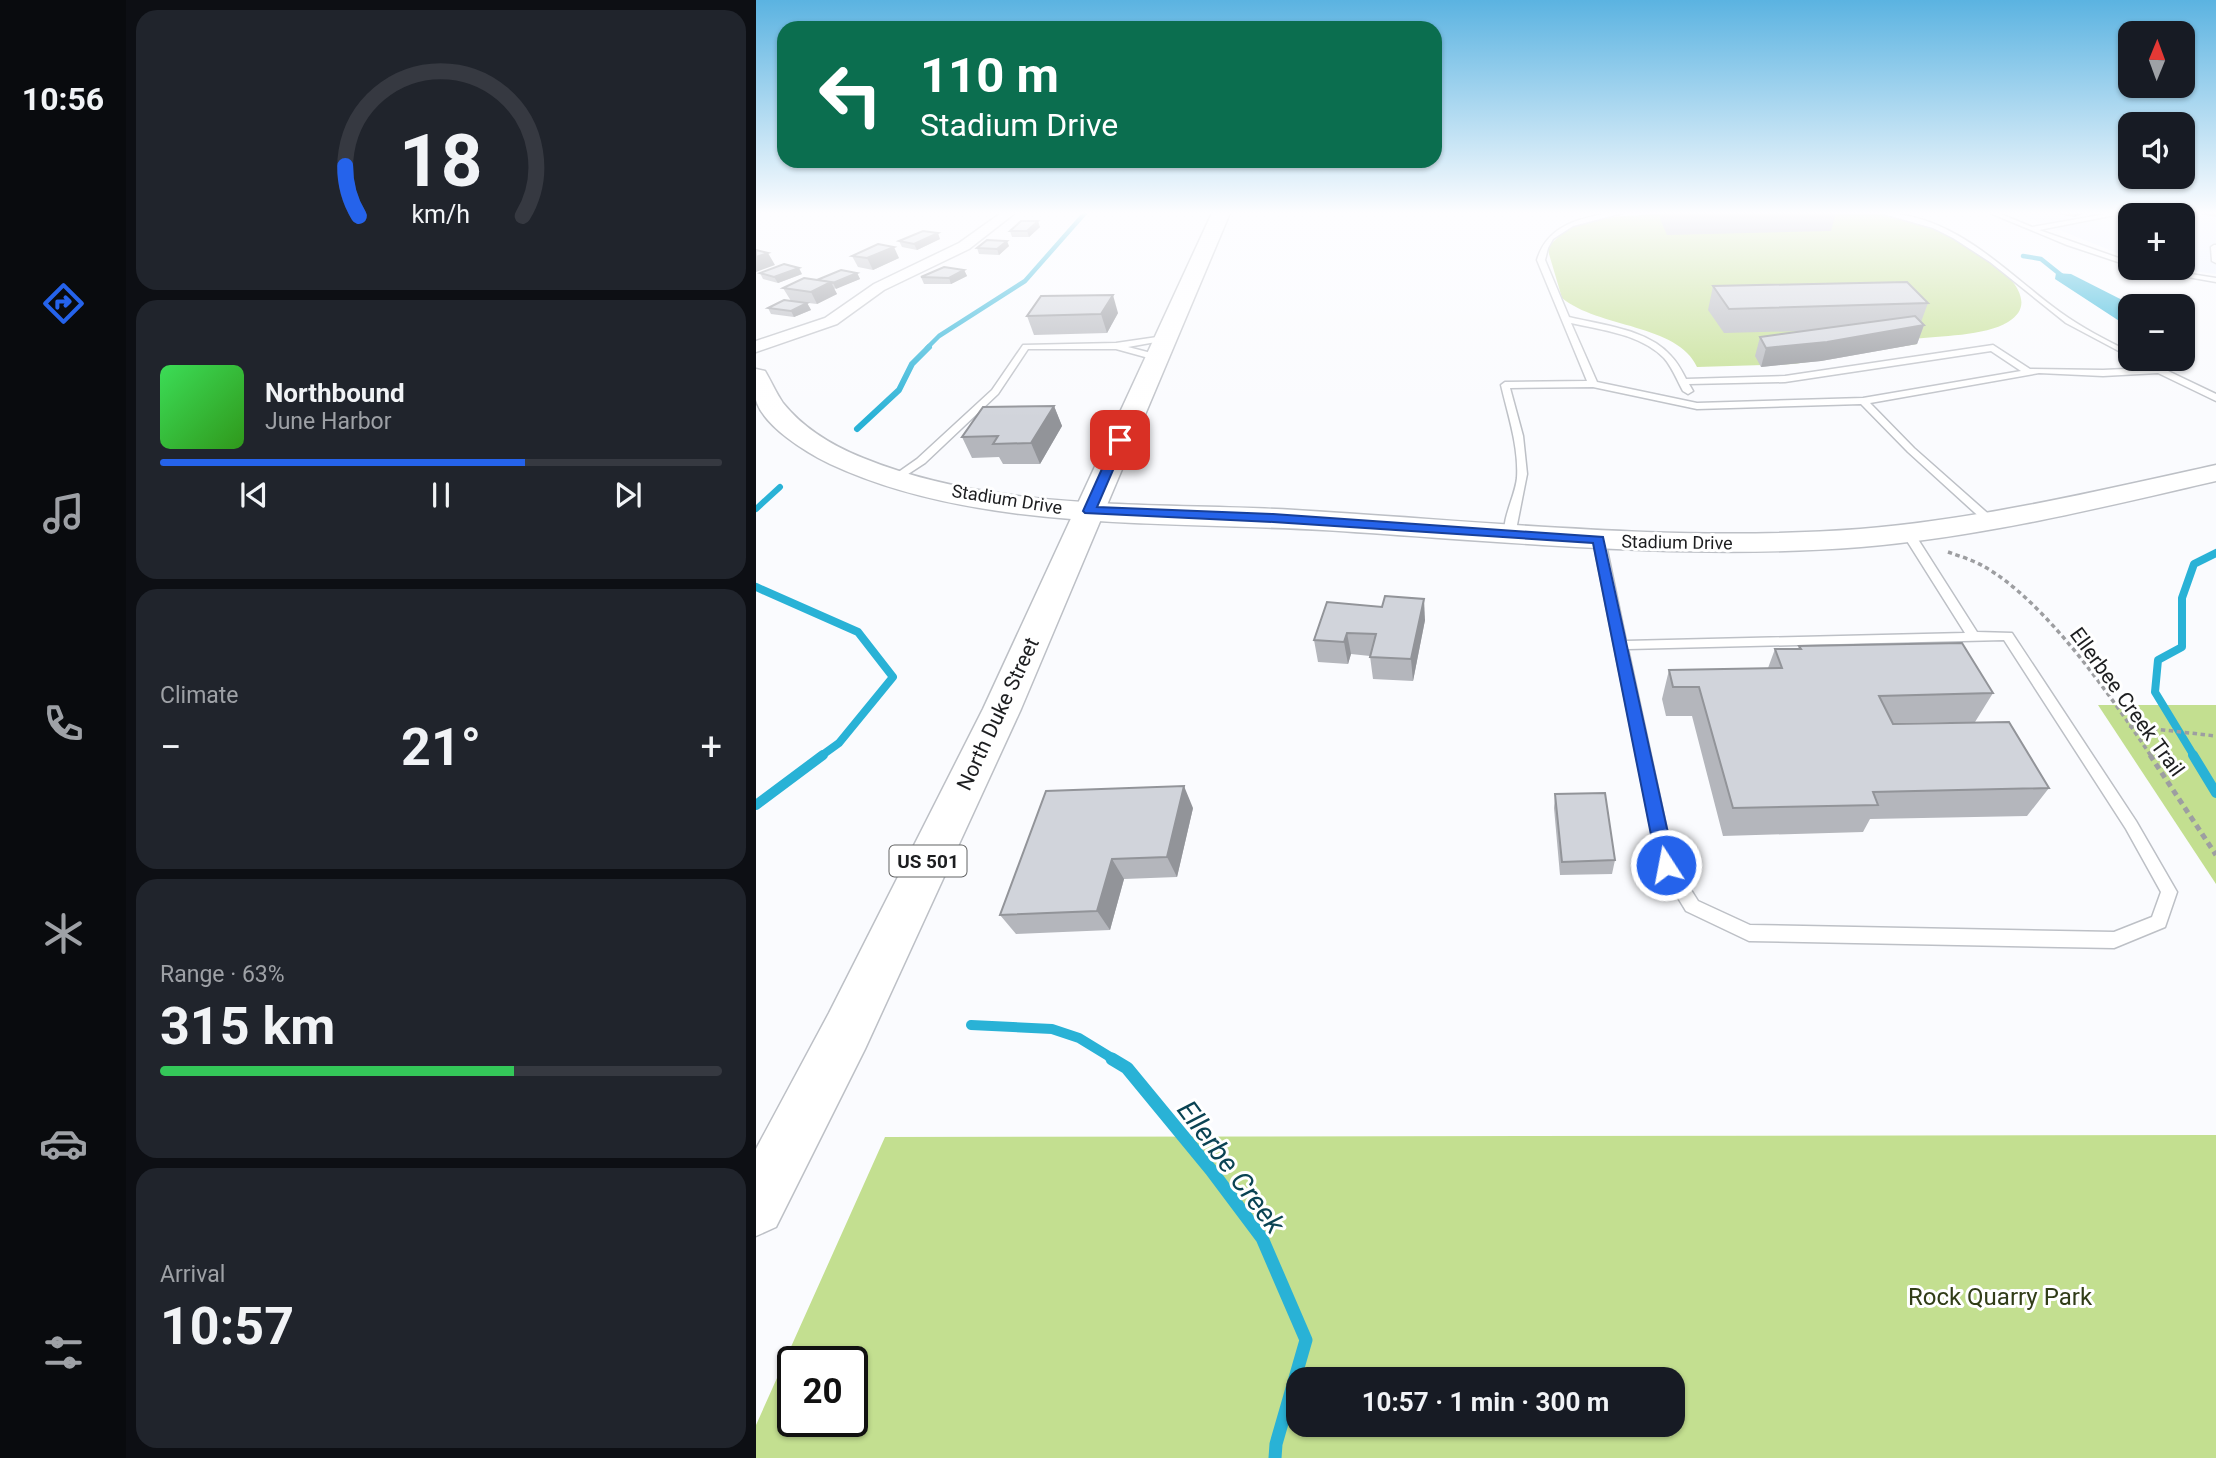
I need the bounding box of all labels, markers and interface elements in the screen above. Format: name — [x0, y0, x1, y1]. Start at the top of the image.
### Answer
north arrow — [2118, 21, 2194, 98]
map controls — [2118, 21, 2195, 371]
text: 110 m — [920, 47, 1059, 104]
icon: left — [805, 49, 896, 140]
text: 10:56 — [22, 80, 104, 118]
text: Stadium Drive — [920, 106, 1118, 144]
button: sound — [2118, 112, 2195, 189]
text: 18 — [399, 118, 483, 204]
text: km/h — [412, 200, 470, 229]
button: + — [2118, 203, 2195, 280]
icon: directions — [39, 279, 88, 328]
button: − — [2118, 294, 2195, 371]
text: Northbound — [265, 378, 405, 408]
text: June Harbor — [265, 408, 392, 435]
pin — [1090, 410, 1150, 470]
icon: arrive — [1101, 421, 1139, 459]
icon: previous — [235, 476, 273, 514]
icon: pause — [422, 476, 460, 514]
icon: next — [609, 476, 647, 514]
street label: Stadium Drive — [950, 480, 1064, 518]
icon: music — [39, 489, 88, 538]
street label: Stadium Drive — [1621, 531, 1733, 553]
street label: Ellerbee Creek Trail — [2065, 623, 2189, 781]
street label: North Duke Street — [952, 634, 1044, 794]
text: Climate — [160, 682, 239, 709]
icon: phone — [39, 699, 88, 748]
text: 21° — [401, 717, 481, 778]
text: − — [160, 725, 182, 769]
text: + — [700, 725, 722, 769]
position arrow — [1629, 828, 1703, 902]
road number: US 501 — [890, 846, 966, 876]
icon: climate — [39, 909, 88, 958]
text: Range · 63% — [160, 961, 285, 988]
text: 315 km — [160, 996, 335, 1057]
water label: Ellerbe Creek — [1170, 1094, 1292, 1241]
icon: car — [39, 1119, 88, 1168]
text: Arrival — [160, 1261, 225, 1288]
park label: Rock Quarry Park — [1908, 1283, 2093, 1311]
text: 10:57 — [160, 1296, 294, 1357]
icon: filters — [39, 1328, 88, 1377]
speed limit sign: 20 — [777, 1346, 868, 1437]
text: 10:57 · 1 min · 300 m — [1362, 1387, 1609, 1417]

